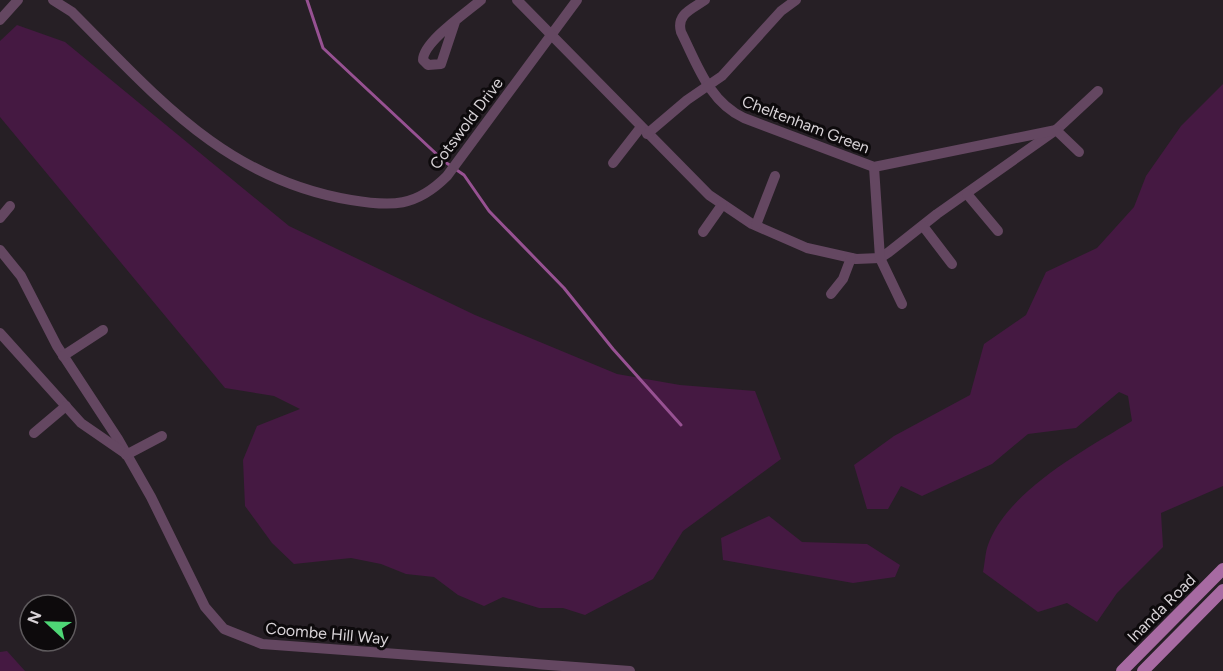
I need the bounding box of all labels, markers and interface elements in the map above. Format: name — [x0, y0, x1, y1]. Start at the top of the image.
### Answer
street label: Cotswold Drive — [426, 74, 507, 173]
street label: Cheltenham Green — [739, 91, 872, 158]
street label: Inanda Road — [1123, 570, 1199, 646]
north arrow — [18, 593, 78, 653]
text: N — [23, 608, 46, 627]
street label: Coombe Hill Way — [265, 619, 390, 648]

